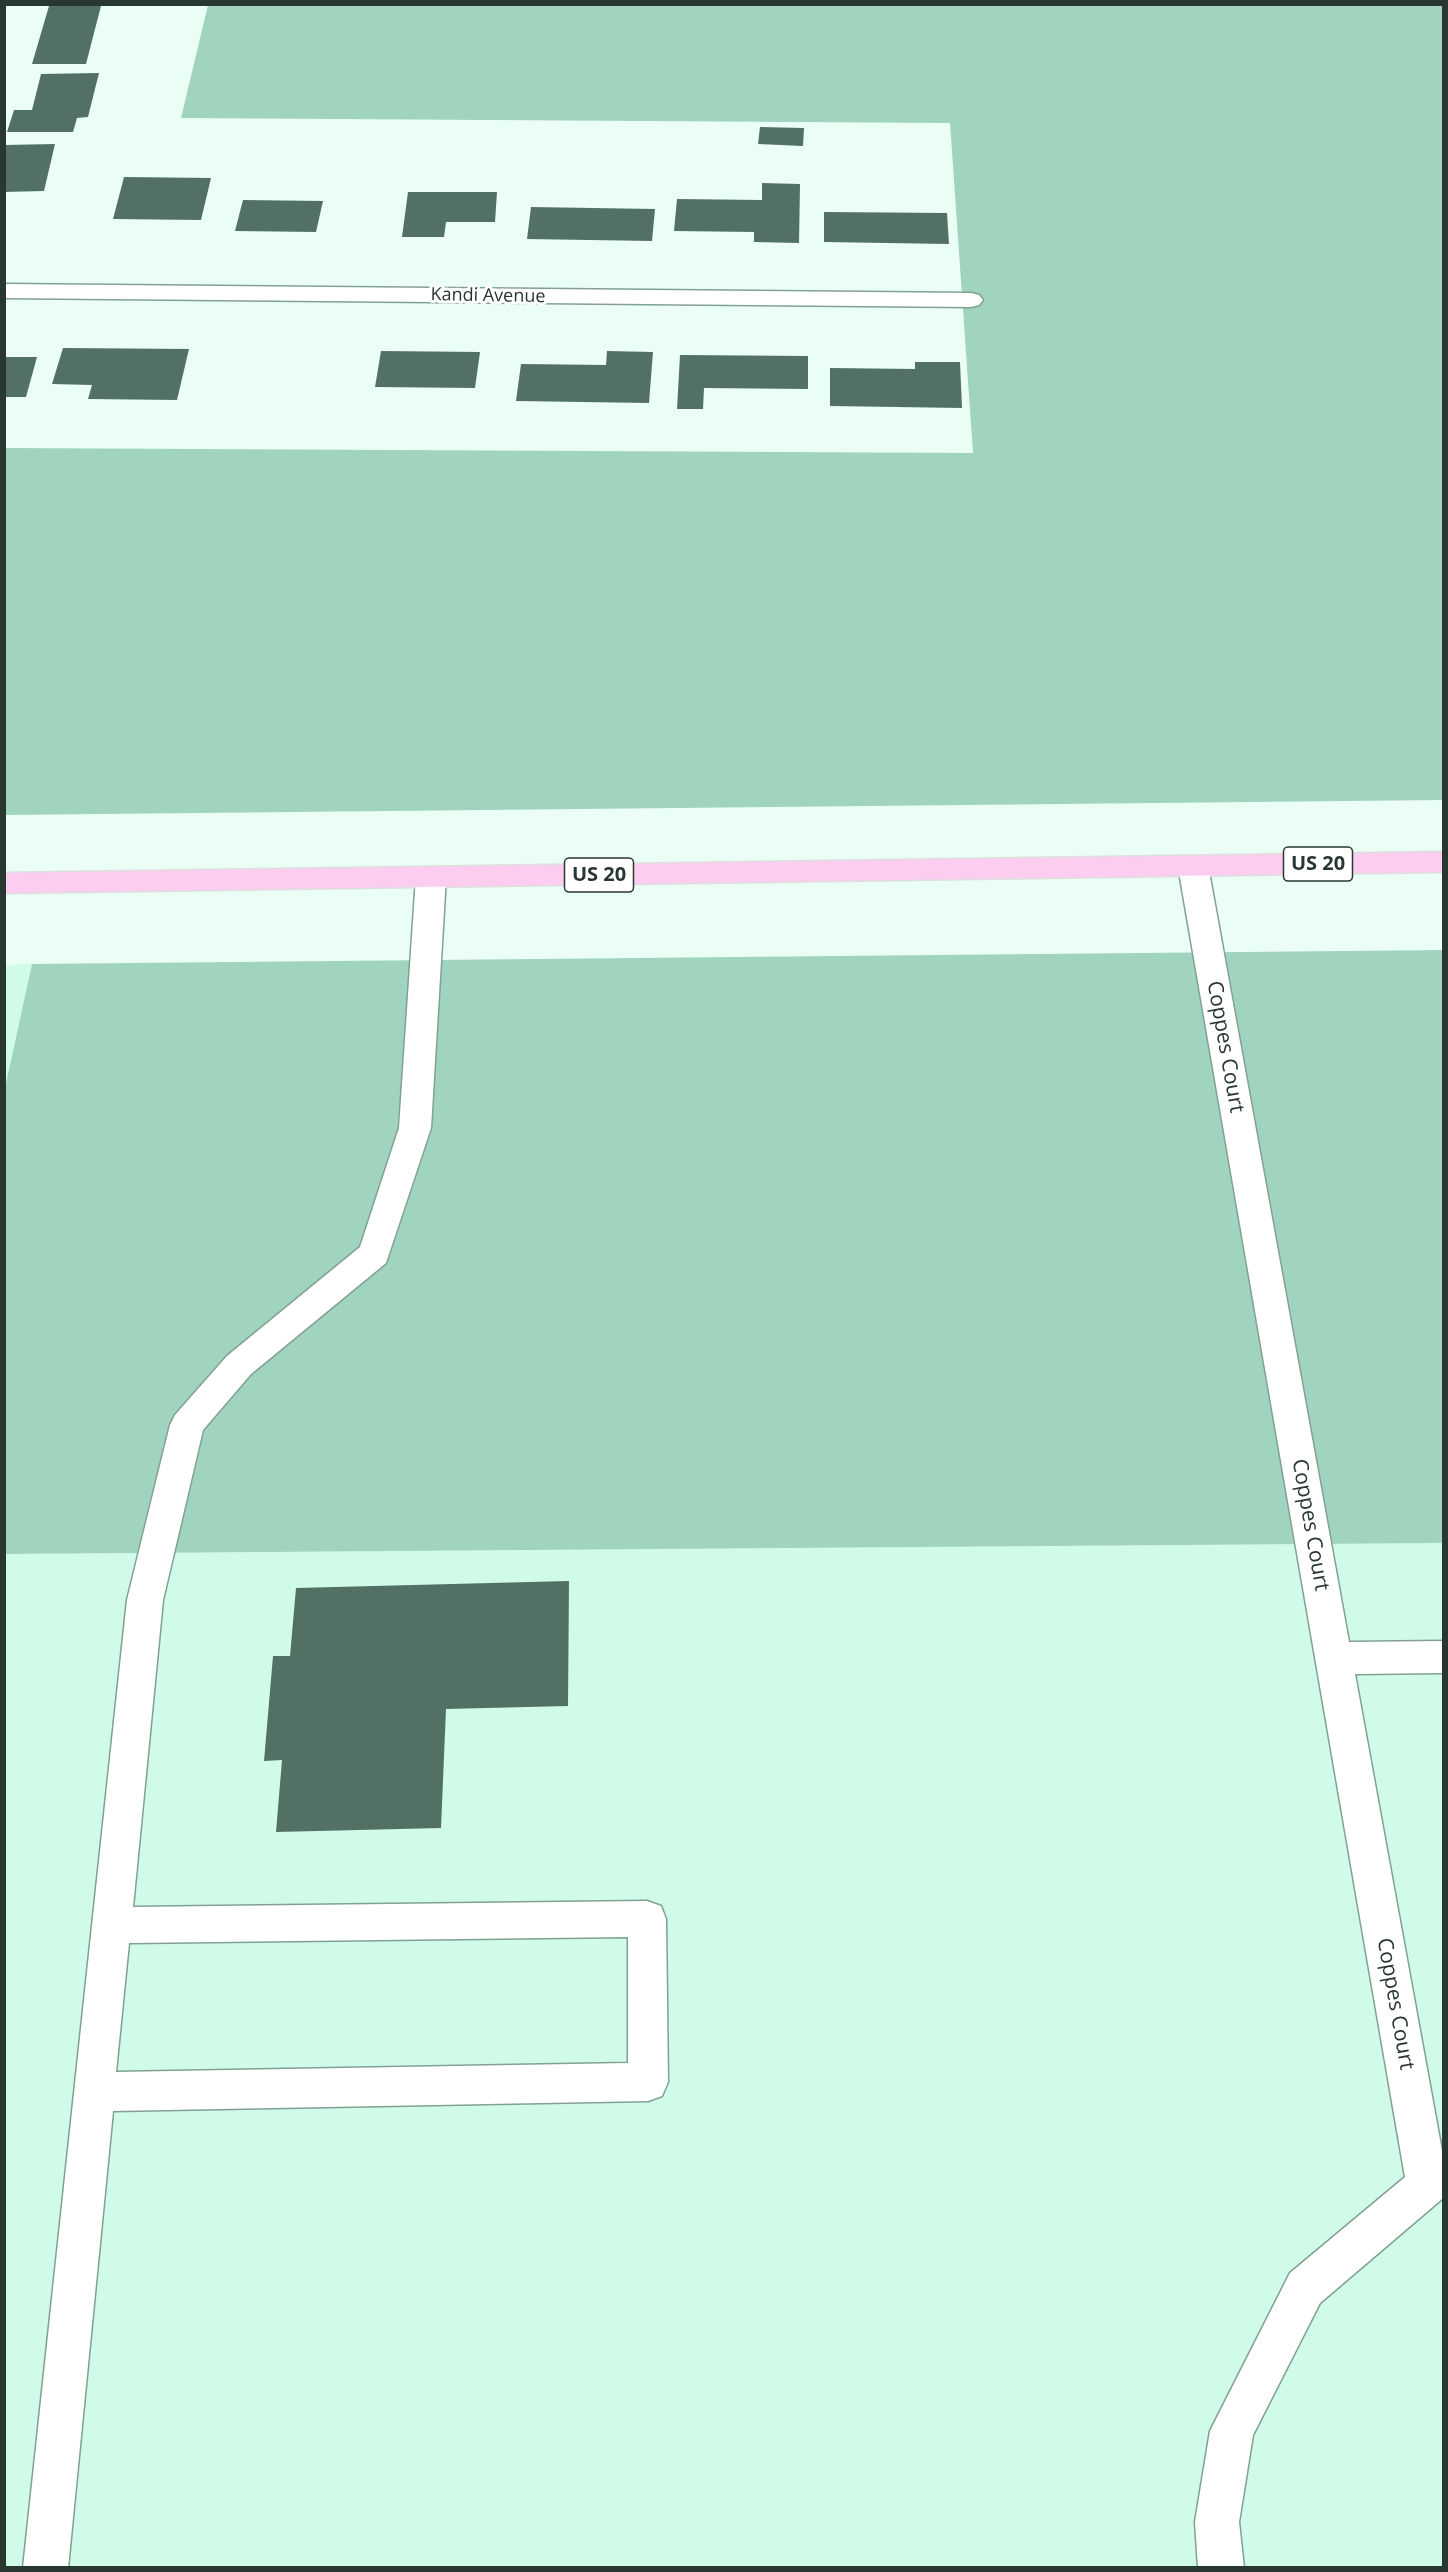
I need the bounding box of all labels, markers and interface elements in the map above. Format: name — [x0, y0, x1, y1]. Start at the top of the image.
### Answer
street label: Kandi Avenue — [430, 284, 546, 308]
road number: US 20 — [1284, 847, 1352, 881]
road number: US 20 — [564, 858, 634, 892]
street label: Coppes Court — [1201, 979, 1249, 1115]
street label: Coppes Court — [1286, 1457, 1334, 1593]
street label: Coppes Court — [1371, 1936, 1419, 2072]

